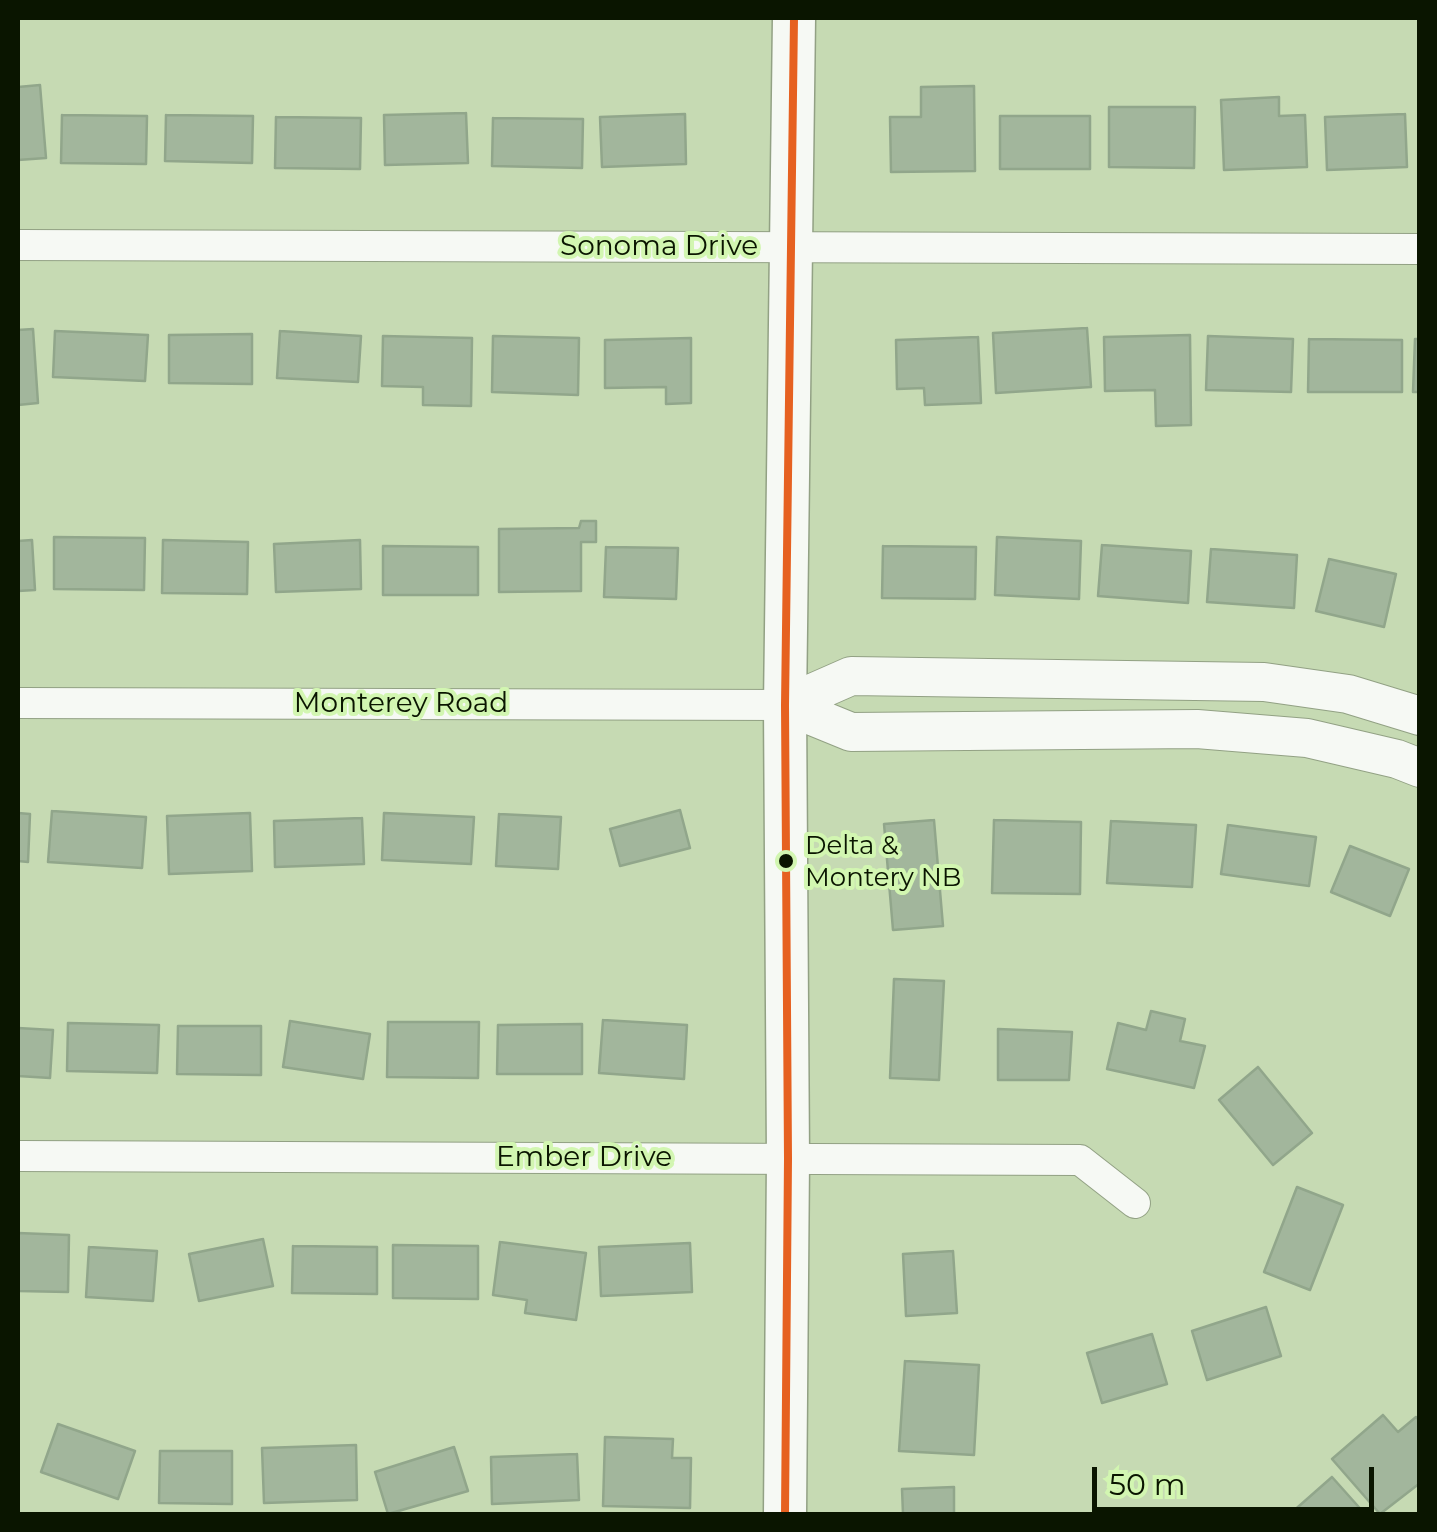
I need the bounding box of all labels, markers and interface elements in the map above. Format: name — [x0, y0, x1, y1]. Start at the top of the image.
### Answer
street label: Sonoma Drive — [560, 230, 758, 264]
street label: Monterey Road — [294, 687, 508, 721]
place label: Delta & Montery NB — [805, 830, 961, 891]
marker: Delta & Montery NB — [776, 851, 796, 871]
street label: Ember Drive — [496, 1141, 672, 1175]
scale bar — [1097, 1447, 1380, 1509]
text: 50 m — [1109, 1466, 1186, 1503]

